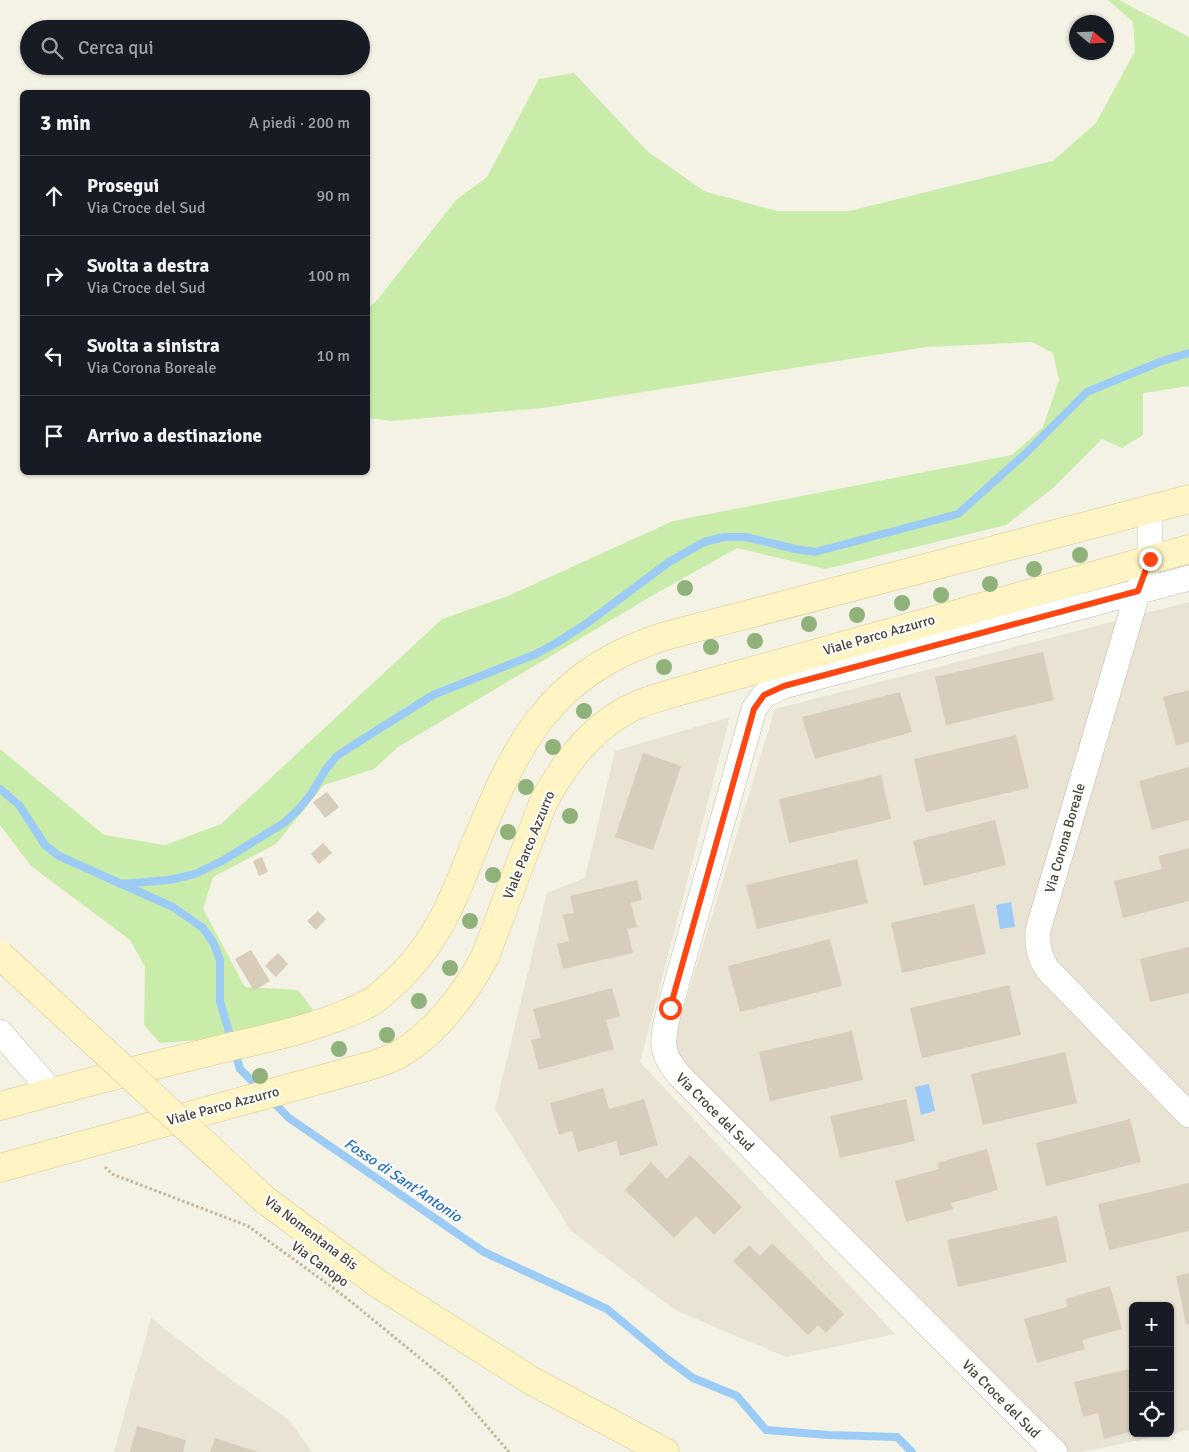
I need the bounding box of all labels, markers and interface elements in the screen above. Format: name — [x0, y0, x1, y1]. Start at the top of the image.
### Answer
north arrow — [1069, 15, 1114, 60]
search box — [20, 20, 370, 75]
icon: search — [38, 34, 66, 62]
text: Cerca qui — [78, 36, 154, 60]
text: 3 min — [40, 110, 91, 136]
text: A piedi · 200 m — [249, 113, 350, 133]
text: Prosegui — [87, 174, 159, 198]
icon: ahead — [40, 182, 68, 210]
text: 90 m — [316, 186, 350, 206]
text: Via Croce del Sud — [87, 198, 206, 218]
text: Svolta a destra — [87, 254, 209, 278]
icon: right — [40, 262, 68, 290]
text: 100 m — [308, 266, 350, 286]
text: Via Croce del Sud — [87, 278, 206, 298]
text: Svolta a sinistra — [87, 334, 220, 358]
icon: left — [40, 342, 68, 370]
text: 10 m — [316, 346, 350, 366]
text: Via Corona Boreale — [87, 358, 217, 378]
icon: arrive — [40, 422, 68, 450]
text: Arrivo a destinazione — [87, 424, 262, 448]
route end — [1139, 548, 1162, 571]
street label: Viale Parco Azzurro — [821, 611, 937, 659]
street label: Via Corona Boreale — [1041, 781, 1089, 895]
street label: Viale Parco Azzurro — [499, 788, 559, 902]
route start — [659, 997, 682, 1020]
street label: Via Croce del Sud — [672, 1069, 758, 1155]
street label: Viale Parco Azzurro — [165, 1083, 281, 1129]
water label: Fosso di Sant'Antonio — [341, 1134, 466, 1227]
street label: Via Nomentana Bis — [261, 1192, 361, 1274]
street label: Via Canopo — [288, 1237, 352, 1291]
map controls — [1129, 1302, 1174, 1437]
button: + — [1129, 1302, 1174, 1347]
button: − — [1129, 1347, 1174, 1392]
street label: Via Croce del Sud — [958, 1356, 1044, 1442]
button: locate — [1129, 1392, 1174, 1437]

